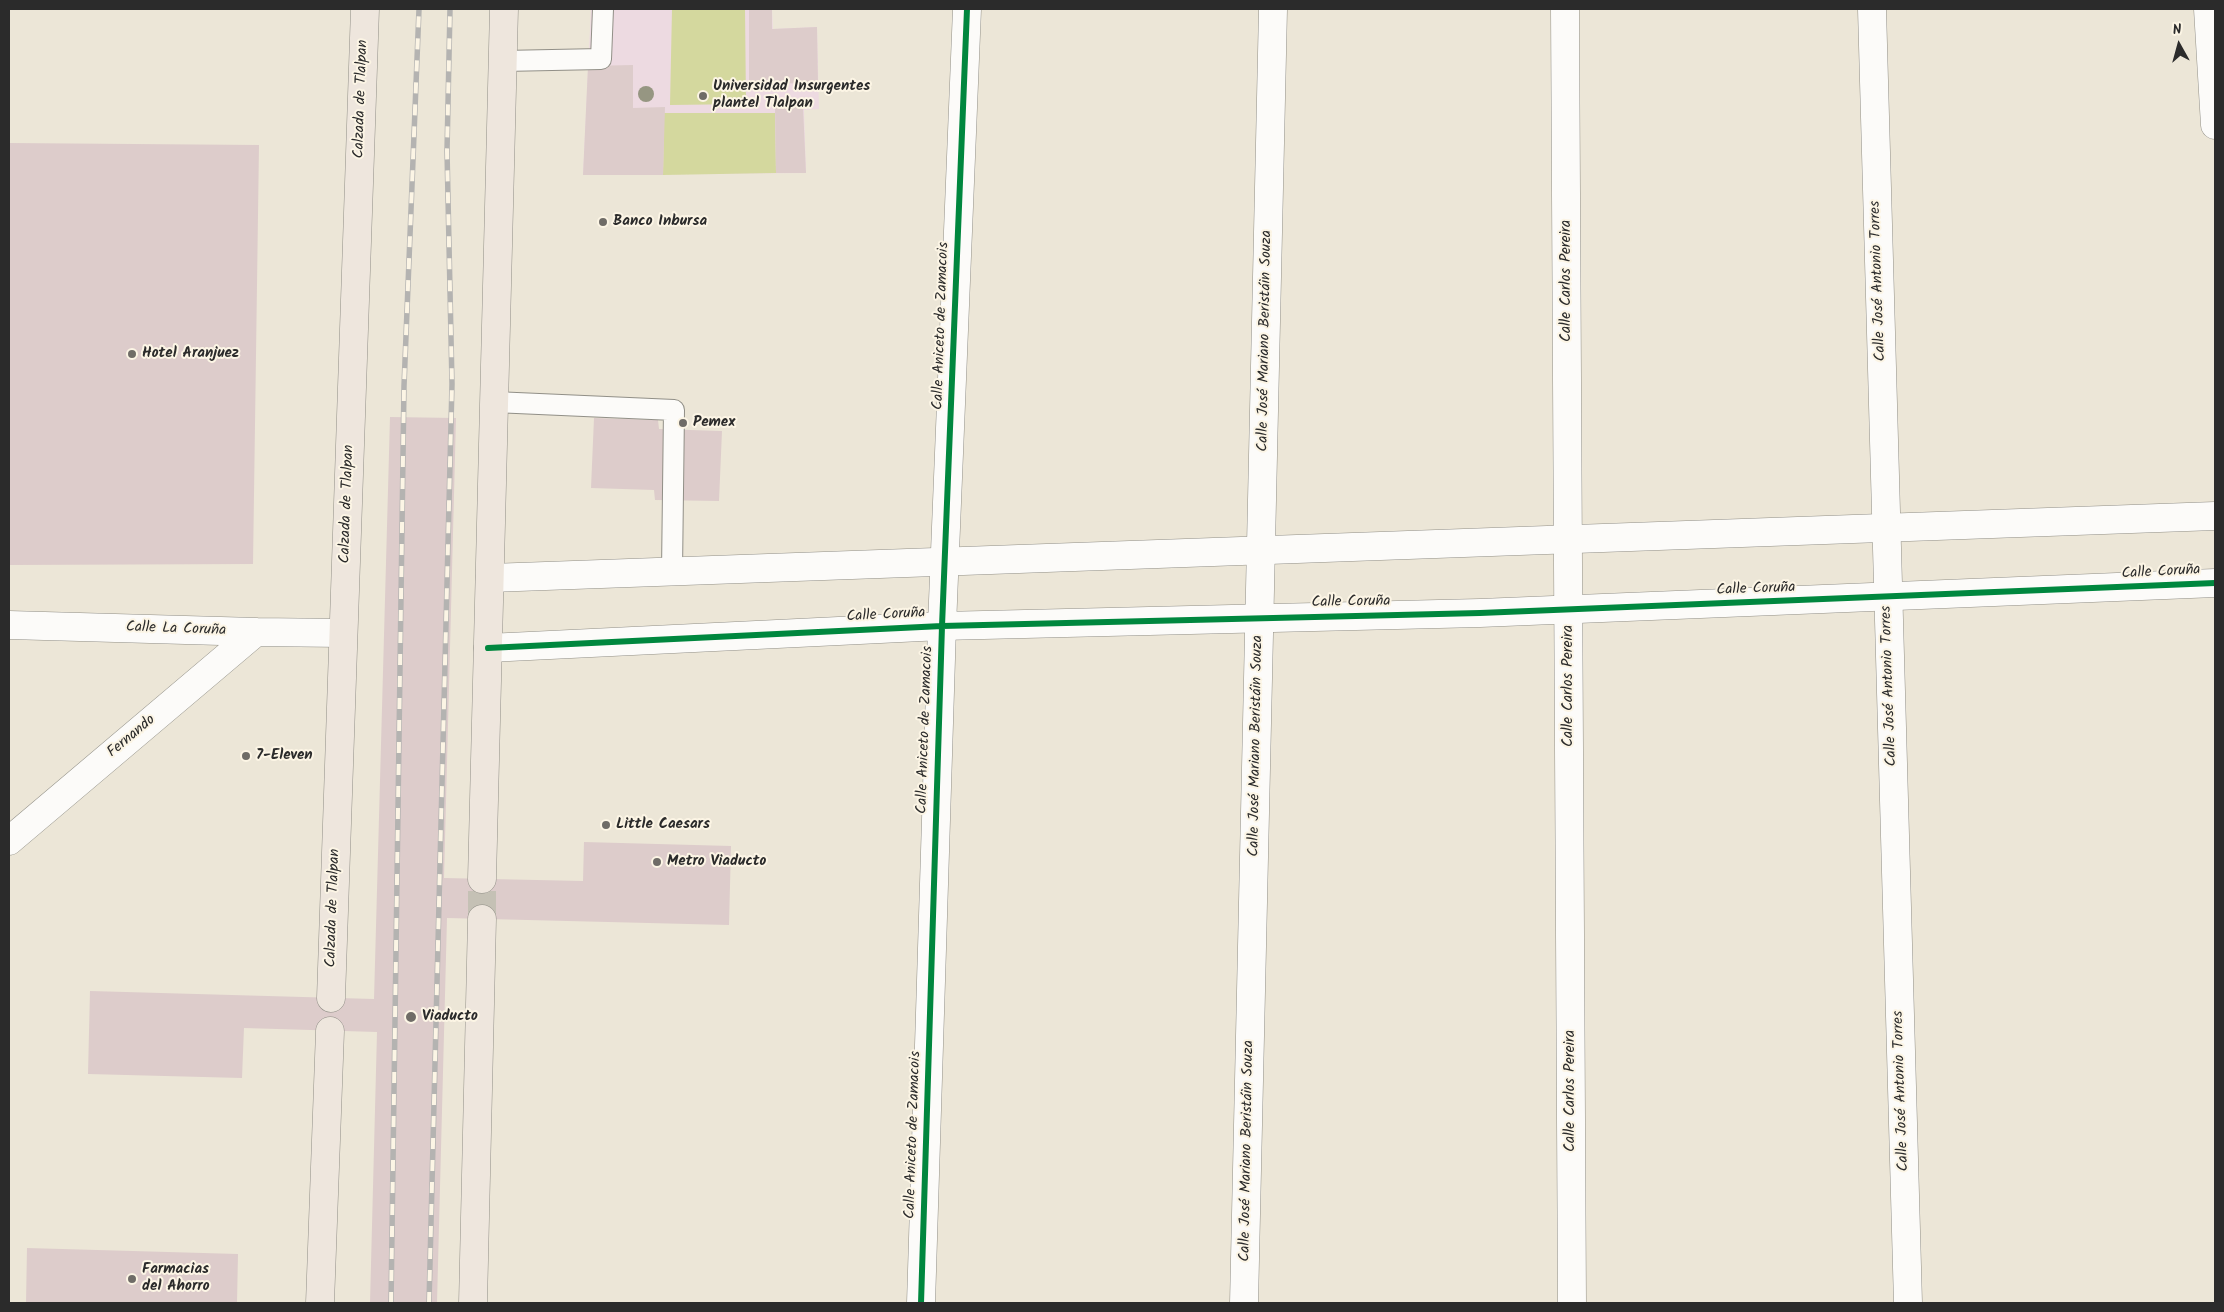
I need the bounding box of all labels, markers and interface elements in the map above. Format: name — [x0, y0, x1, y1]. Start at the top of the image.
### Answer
text: N — [2171, 19, 2183, 42]
north arrow — [2154, 20, 2204, 70]
street label: Calzada de Tlalpan — [351, 39, 373, 159]
place label: Universidad Insurgentes plantel Tlalpan — [713, 78, 870, 113]
marker: Universidad Insurgentes plantel Tlalpan — [697, 90, 709, 102]
street label: Calle José Antonio Torres — [1867, 200, 1891, 362]
place label: Banco Inbursa — [613, 213, 707, 231]
marker: Banco Inbursa — [597, 216, 609, 228]
street label: Calle Carlos Pereira — [1558, 220, 1576, 342]
street label: Calle José Mariano Beristáin Souza — [1255, 230, 1277, 452]
street label: Calle Aniceto de Zamacois — [930, 242, 954, 410]
place label: Hotel Aranjuez — [142, 345, 239, 363]
marker: Hotel Aranjuez — [126, 348, 138, 360]
place label: Pemex — [693, 414, 735, 432]
marker: Pemex — [677, 417, 689, 429]
street label: Calzada de Tlalpan — [337, 444, 359, 564]
street label: Calle Coruña — [2121, 562, 2201, 584]
street label: Calle Coruña — [1716, 580, 1796, 600]
street label: Calle Coruña — [1311, 593, 1391, 613]
street label: Calle Coruña — [846, 605, 926, 627]
street label: Calle José Antonio Torres — [1878, 605, 1902, 767]
street label: Calle La Coruña — [126, 619, 226, 641]
street label: Calle Carlos Pereira — [1560, 625, 1578, 747]
street label: Calle José Mariano Beristáin Souza — [1246, 635, 1268, 857]
street label: Calle Aniceto de Zamacois — [914, 646, 938, 814]
street label: Fernando — [104, 712, 160, 762]
place label: 7-Eleven — [256, 747, 313, 765]
marker: 7-Eleven — [240, 750, 252, 762]
place label: Little Caesars — [616, 816, 710, 834]
marker: Little Caesars — [600, 819, 612, 831]
street label: Calzada de Tlalpan — [323, 848, 345, 968]
place label: Metro Viaducto — [667, 853, 766, 871]
marker: Metro Viaducto — [651, 856, 663, 868]
place label: Viaducto — [422, 1008, 478, 1026]
marker: Viaducto — [404, 1010, 418, 1024]
street label: Calle José Antonio Torres — [1890, 1010, 1914, 1172]
street label: Calle Carlos Pereira — [1562, 1030, 1580, 1152]
street label: Calle José Mariano Beristáin Souza — [1237, 1040, 1259, 1262]
street label: Calle Aniceto de Zamacois — [902, 1051, 926, 1219]
place label: Farmacias del Ahorro — [142, 1261, 210, 1296]
marker: Farmacias del Ahorro — [126, 1273, 138, 1285]

